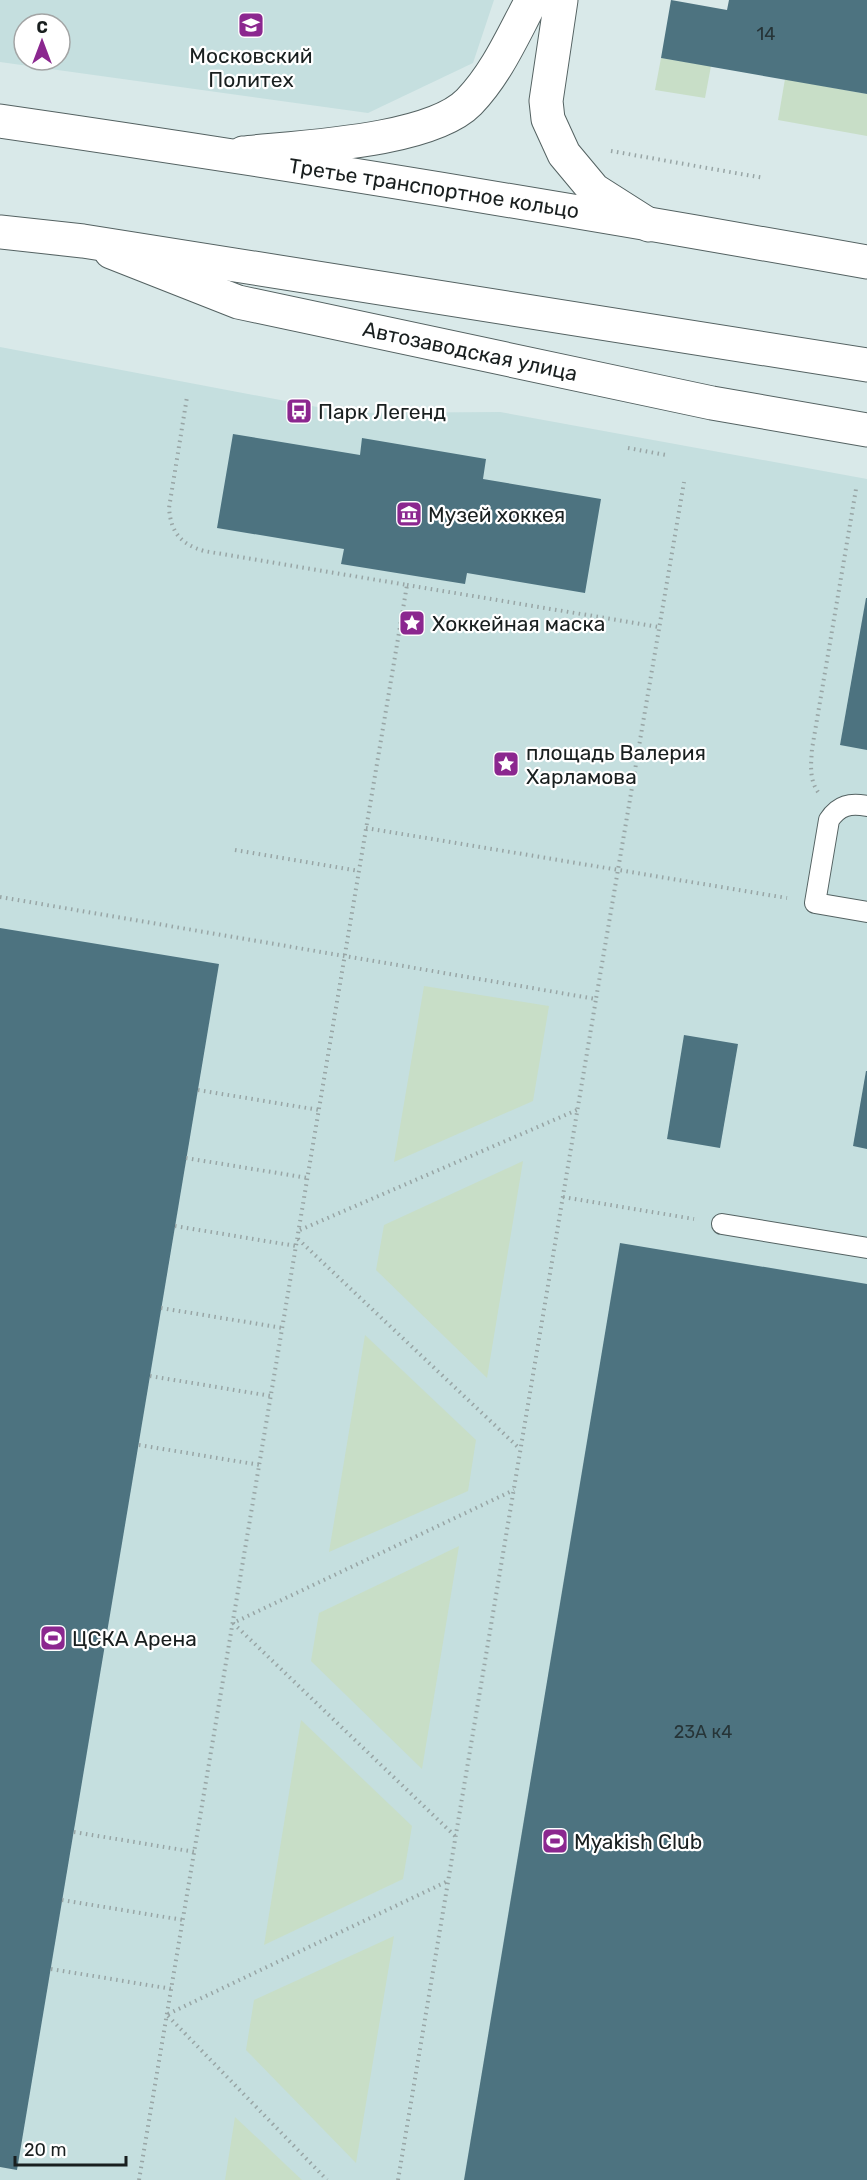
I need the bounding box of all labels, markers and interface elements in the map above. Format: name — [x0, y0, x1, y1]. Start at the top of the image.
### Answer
school or university icon: Московский Политех — [236, 10, 266, 40]
north arrow — [12, 12, 72, 72]
text: С — [36, 18, 48, 37]
house number: 14 — [757, 23, 775, 45]
place label: Московский Политех — [189, 43, 313, 92]
street label: Третье транспортное кольцо — [287, 153, 581, 223]
street label: Автозаводская улица — [360, 316, 580, 386]
bus stop icon: Парк Легенд — [284, 396, 314, 426]
place label: Парк Легенд — [318, 399, 446, 424]
museum icon: Музей хоккея — [394, 499, 424, 529]
place label: Музей хоккея — [428, 502, 565, 527]
place icon: Хоккейная маска — [397, 608, 427, 638]
place label: Хоккейная маска — [432, 611, 605, 636]
place label: площадь Валерия Харламова — [526, 740, 706, 789]
place icon: площадь Валерия Харламова — [491, 749, 521, 779]
sports icon: ЦСКА Арена — [38, 1623, 68, 1653]
place label: ЦСКА Арена — [72, 1626, 197, 1651]
house number: 23А к4 — [674, 1721, 732, 1743]
sports icon: Myakish Club — [540, 1826, 570, 1856]
place label: Myakish Club — [574, 1829, 702, 1854]
scale bar — [15, 2129, 126, 2167]
text: 20 m — [24, 2139, 66, 2161]

